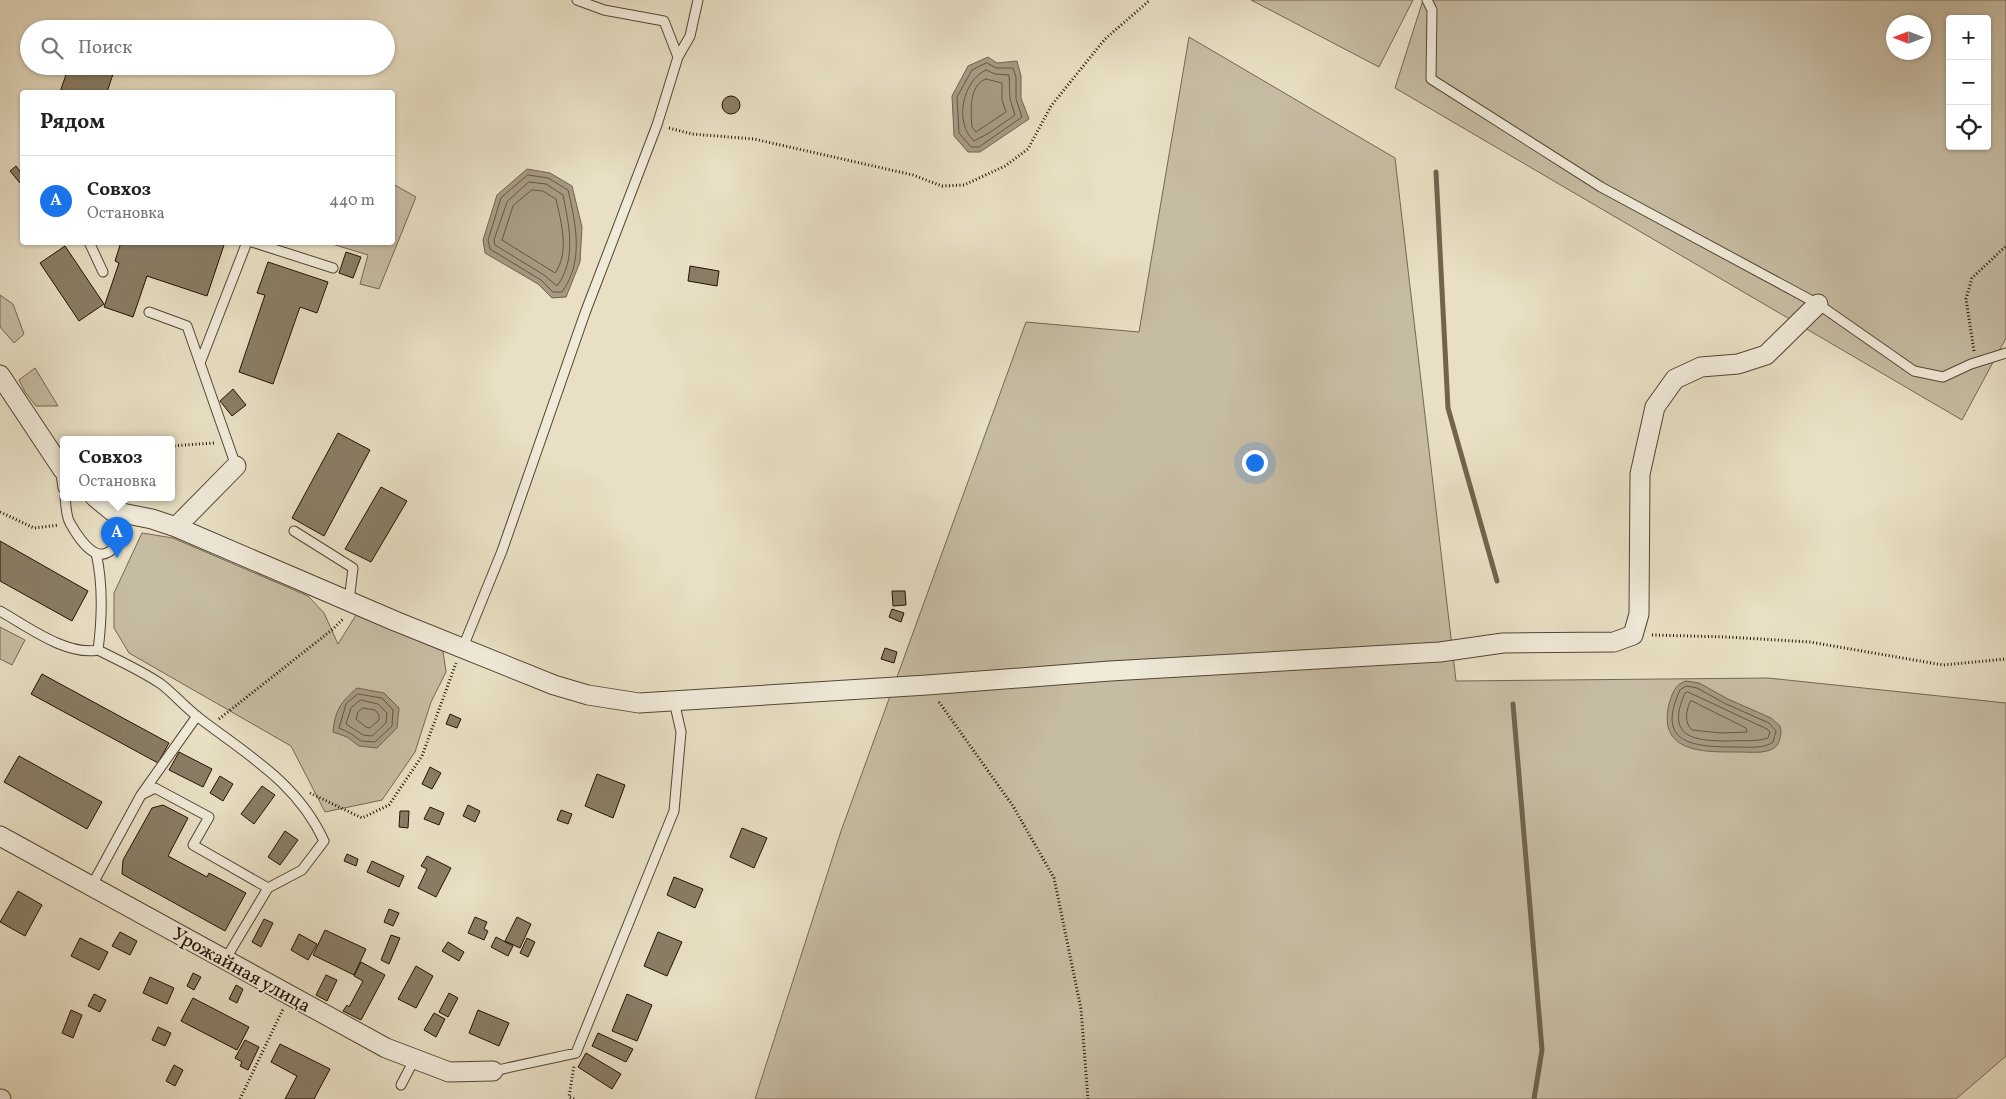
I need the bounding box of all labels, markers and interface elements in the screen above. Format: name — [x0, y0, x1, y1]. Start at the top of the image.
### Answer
north arrow — [1886, 15, 1931, 60]
map controls — [1946, 15, 1991, 150]
button: + — [1946, 15, 1991, 60]
search box — [20, 20, 395, 75]
icon: search — [38, 34, 66, 62]
text: Поиск — [78, 35, 132, 61]
button: − — [1946, 60, 1991, 105]
button: locate — [1946, 105, 1991, 150]
text: Рядом — [40, 108, 105, 137]
text: Совхоз — [87, 177, 151, 203]
text: A — [50, 190, 62, 212]
text: 440 m — [329, 190, 375, 212]
text: Остановка — [87, 203, 165, 225]
popup — [60, 436, 175, 501]
text: Совхоз — [79, 445, 143, 471]
your location — [1242, 450, 1268, 476]
text: Остановка — [79, 471, 156, 493]
pin: A — [101, 517, 133, 558]
street label: Урожайная улица — [167, 922, 315, 1020]

